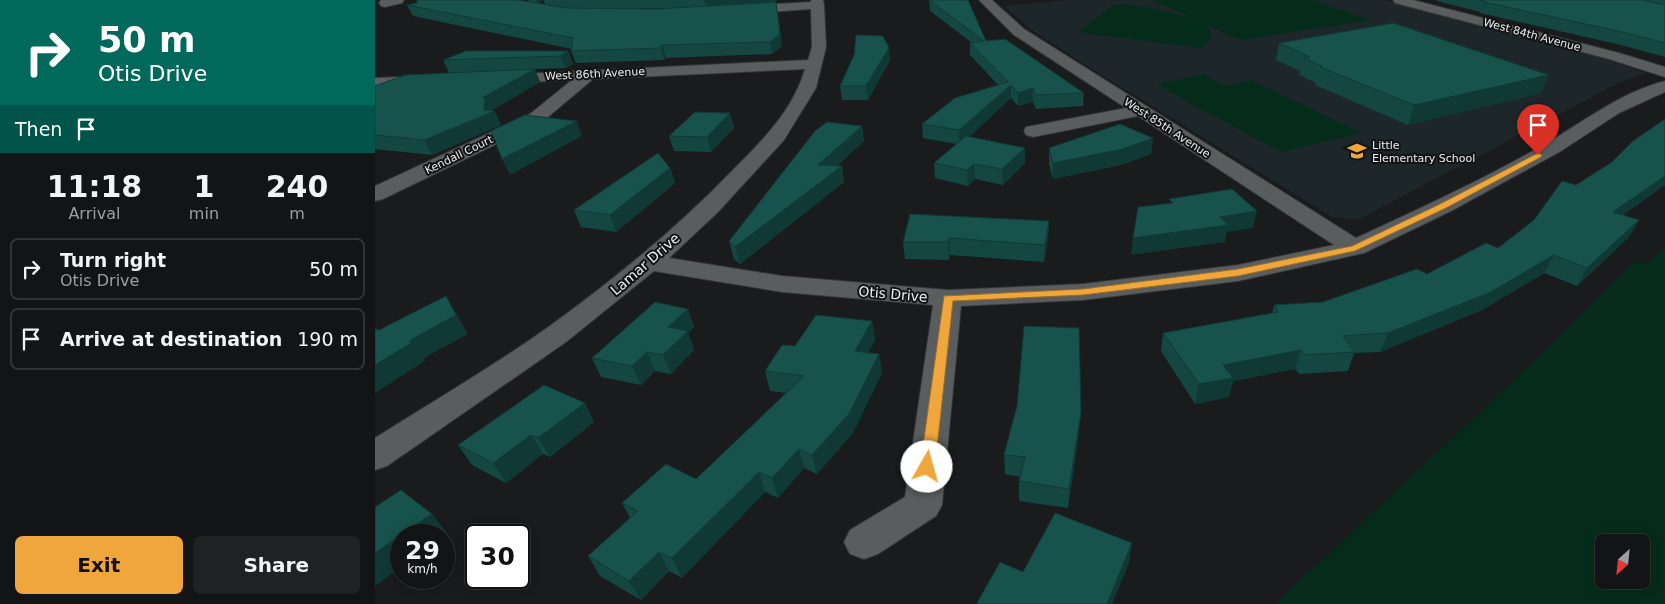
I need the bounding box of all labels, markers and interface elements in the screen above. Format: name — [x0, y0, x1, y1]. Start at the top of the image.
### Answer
street label: West 84th Avenue — [1482, 16, 1582, 54]
icon: right — [15, 20, 80, 85]
text: 50 m — [98, 20, 195, 60]
text: Otis Drive — [98, 61, 207, 86]
street label: West 86th Avenue — [545, 65, 646, 83]
street label: West 85th Avenue — [1121, 95, 1213, 161]
pin — [1517, 104, 1559, 155]
icon: arrive — [1524, 111, 1552, 139]
icon: arrive — [72, 115, 100, 143]
text: Then — [15, 118, 62, 140]
street label: Kendall Court — [423, 133, 496, 177]
place label: Little Elementary School — [1372, 139, 1475, 165]
school or university icon: Little Elementary School — [1346, 140, 1368, 162]
text: 11:18 — [47, 169, 142, 204]
text: 1 — [193, 169, 214, 204]
text: 240 — [266, 169, 328, 204]
text: Arrival — [68, 204, 120, 223]
text: min — [189, 204, 219, 223]
text: m — [289, 204, 305, 223]
street label: Lamar Drive — [607, 230, 683, 298]
text: Turn right — [60, 249, 166, 271]
icon: right — [17, 255, 45, 283]
text: 50 m — [309, 258, 358, 280]
text: Otis Drive — [60, 271, 139, 290]
street label: Otis Drive — [858, 283, 928, 305]
icon: arrive — [17, 325, 45, 353]
text: Arrive at destination — [60, 328, 282, 350]
text: 190 m — [297, 328, 358, 350]
position arrow — [900, 440, 952, 492]
speed limit sign: 30 — [465, 524, 530, 589]
north arrow — [1595, 534, 1650, 589]
map controls — [1595, 534, 1650, 589]
button: Exit — [15, 536, 183, 594]
button: Share — [193, 536, 360, 594]
text: 29 — [405, 536, 440, 565]
text: km/h — [407, 562, 438, 576]

